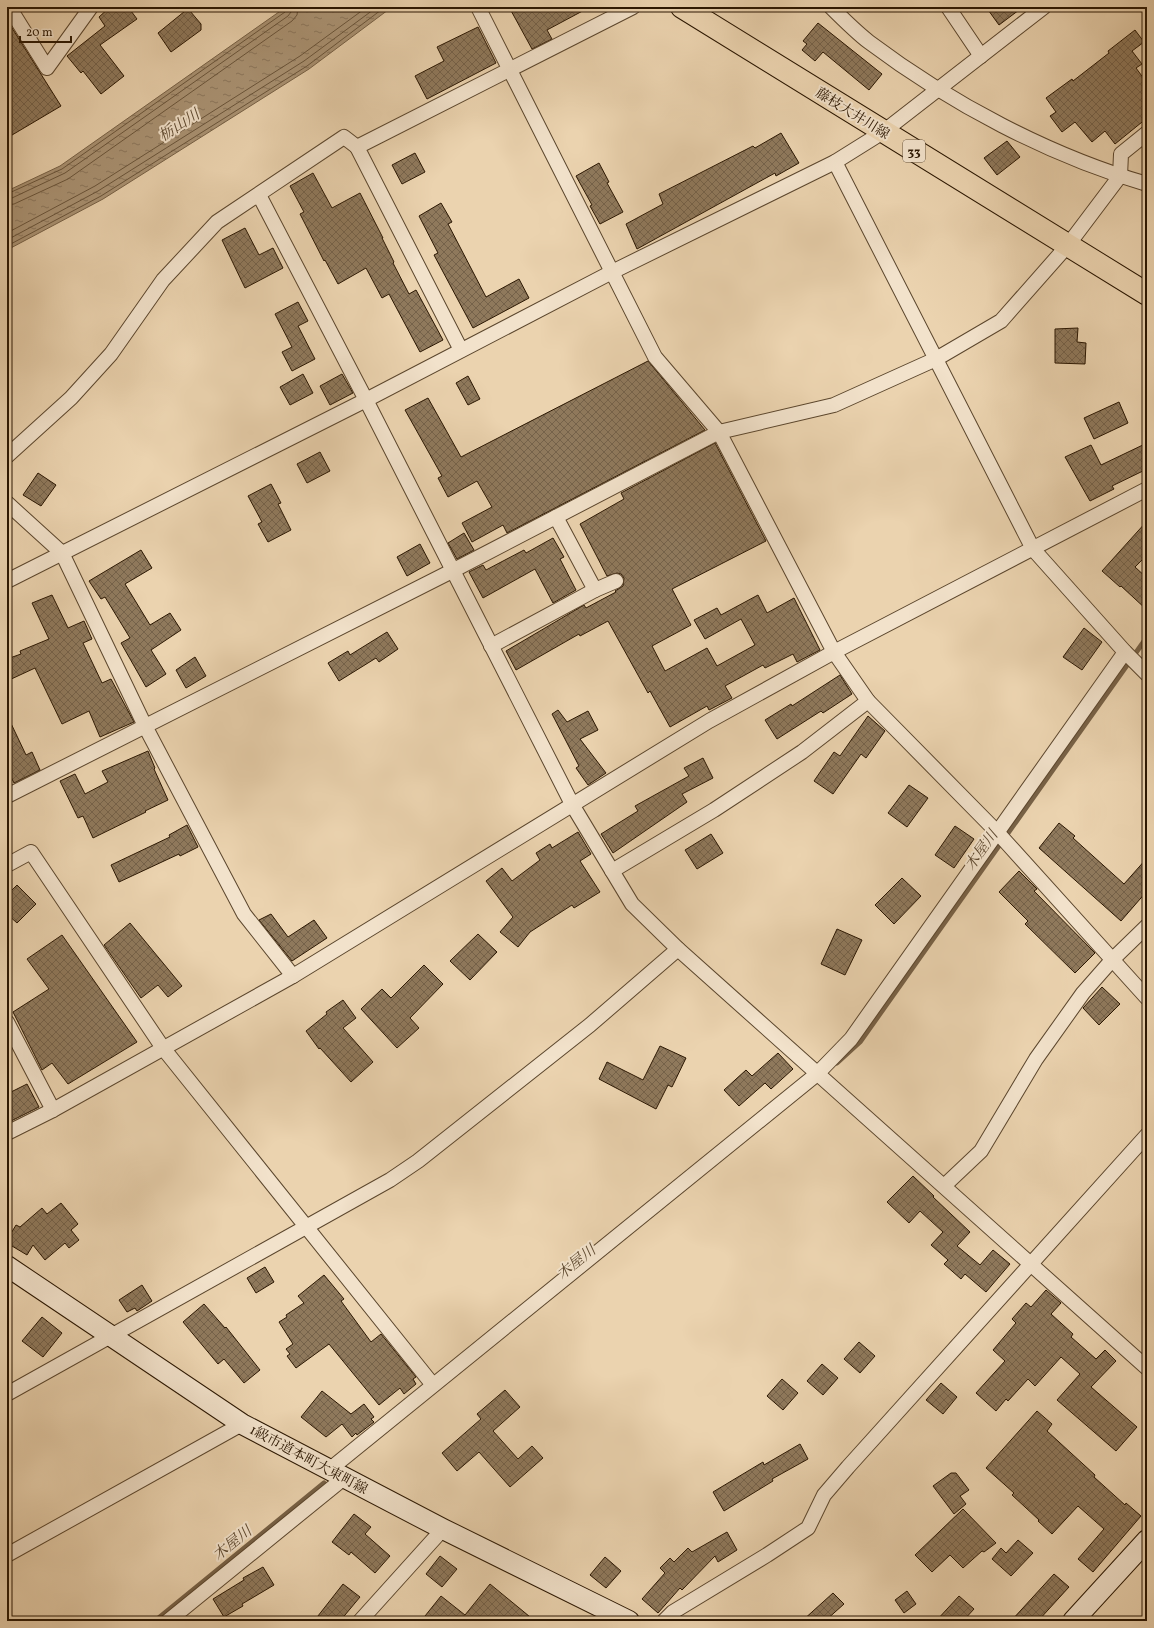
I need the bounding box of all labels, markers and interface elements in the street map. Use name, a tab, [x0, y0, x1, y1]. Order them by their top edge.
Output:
scale bar	[20, 18, 71, 44]
text: 20 m	[26, 25, 53, 41]
street label: 藤枝大井川線	[812, 84, 893, 145]
water label: 栃山川	[155, 104, 206, 147]
road number: 33	[903, 140, 925, 162]
water label: 木屋川	[961, 825, 1005, 875]
water label: 木屋川	[553, 1240, 603, 1285]
street label: 1級市道本町大東町線	[246, 1421, 371, 1500]
water label: 木屋川	[209, 1521, 259, 1566]

